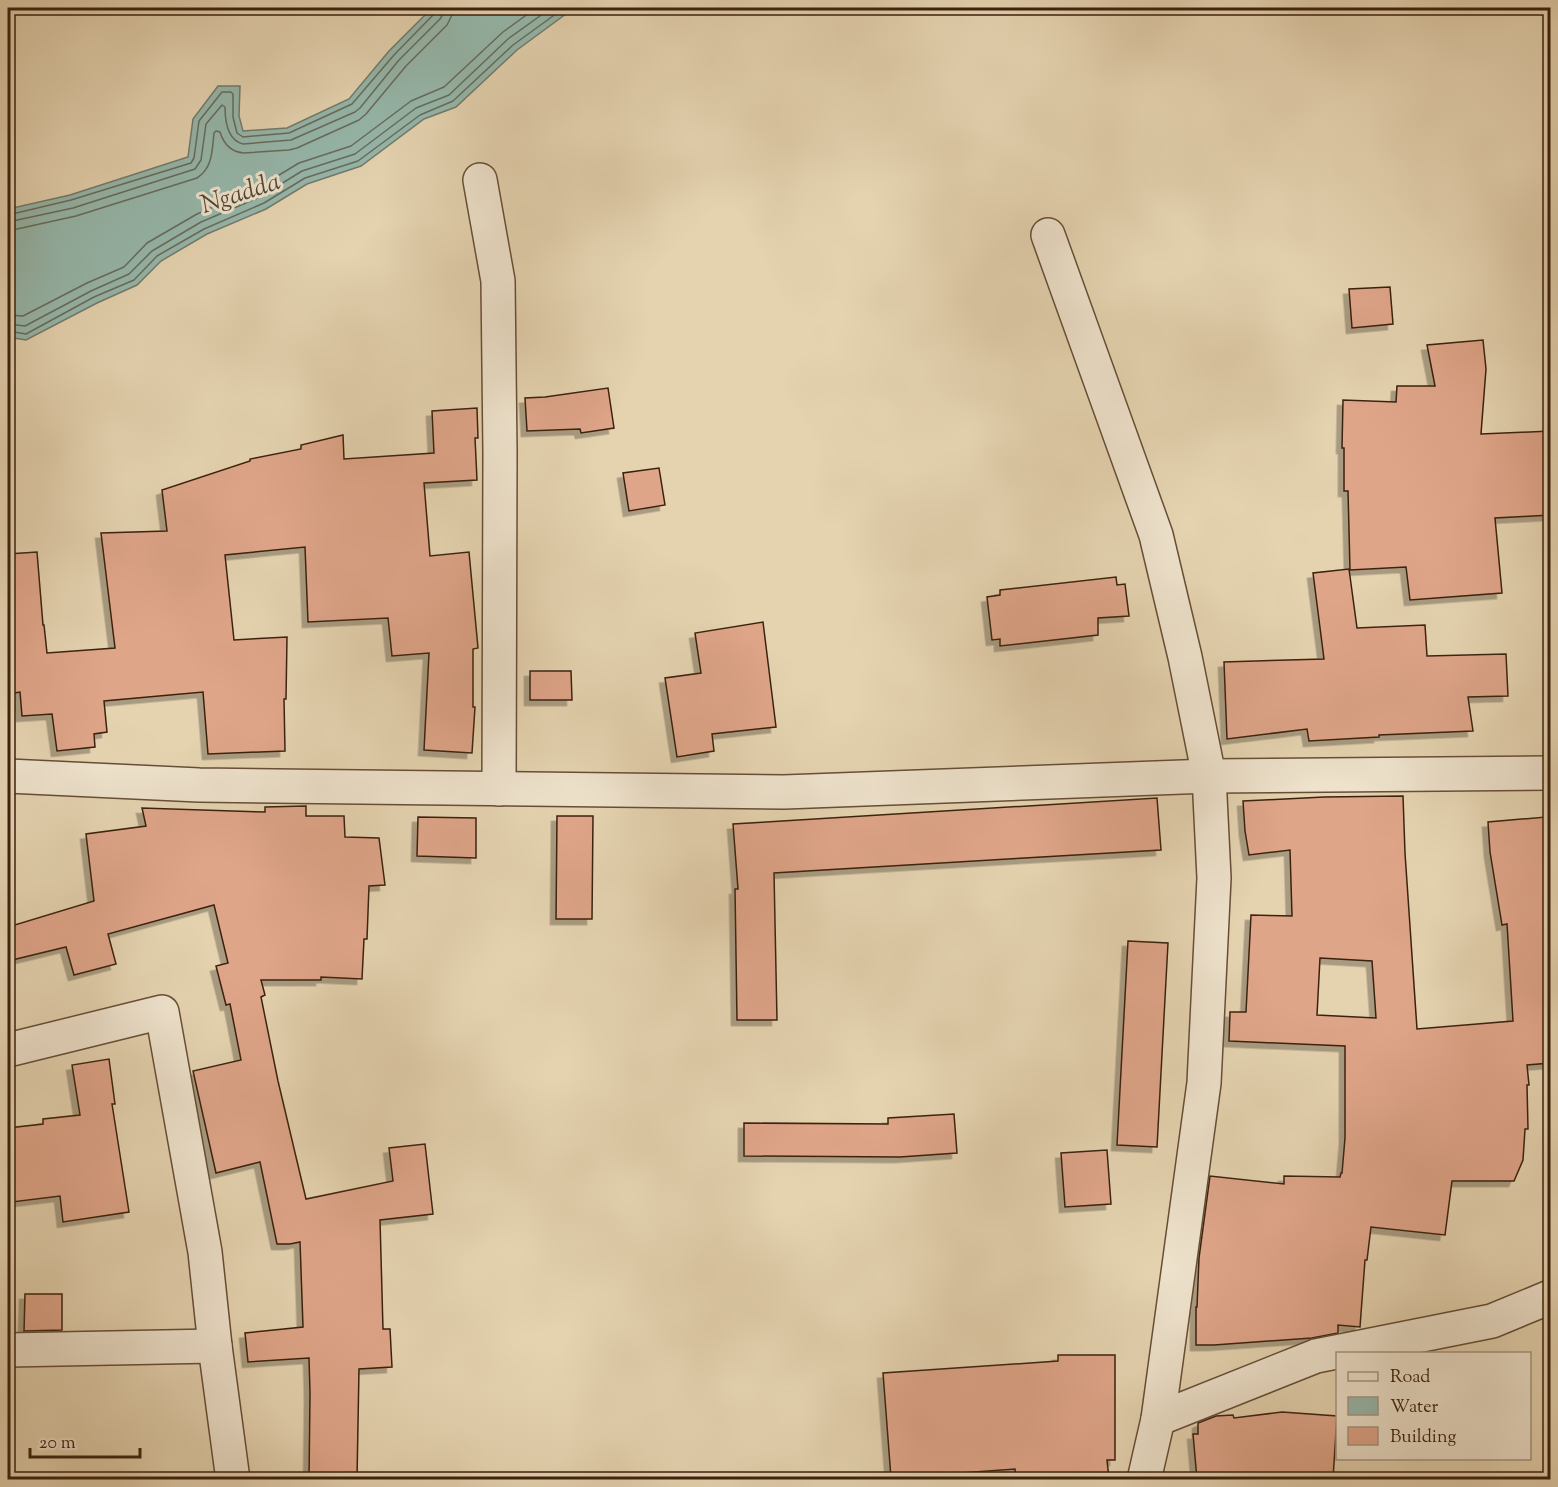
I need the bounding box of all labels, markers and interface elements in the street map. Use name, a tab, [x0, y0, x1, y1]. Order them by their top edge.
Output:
water label: Ngadda	[196, 164, 285, 225]
legend	[1336, 1352, 1531, 1460]
text: Road	[1390, 1365, 1430, 1391]
text: Water	[1390, 1395, 1439, 1421]
scale bar	[30, 1421, 140, 1459]
text: Building	[1390, 1425, 1456, 1451]
text: 20 m	[39, 1431, 76, 1457]

